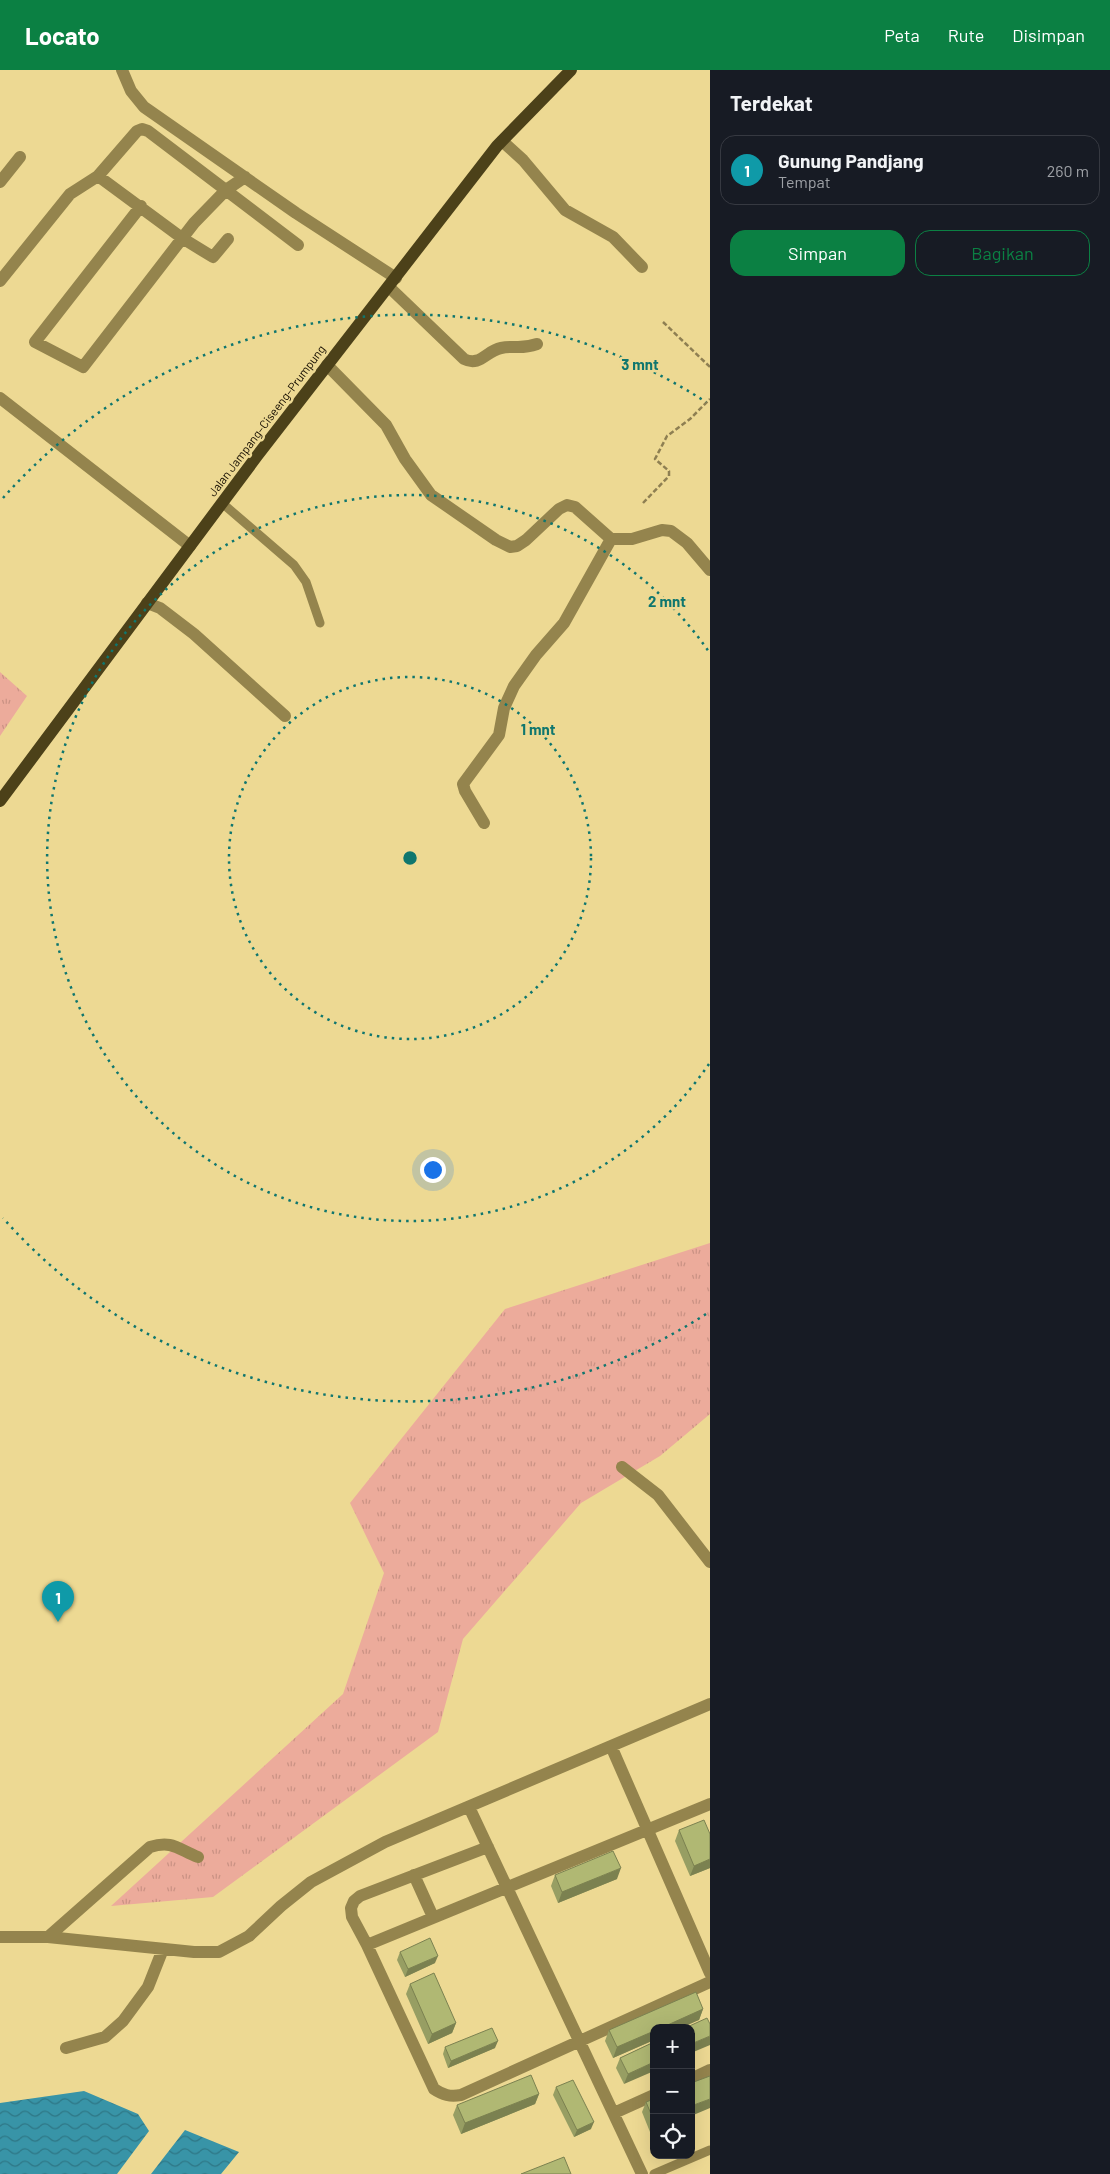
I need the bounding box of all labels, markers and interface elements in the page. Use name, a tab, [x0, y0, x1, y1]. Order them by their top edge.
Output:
text: Locato	[25, 21, 100, 50]
text: Peta	[884, 24, 920, 46]
text: Rute	[948, 24, 984, 46]
text: Disimpan	[1012, 24, 1085, 46]
text: Terdekat	[730, 90, 813, 115]
text: Gunung Pandjang	[778, 149, 924, 172]
text: 1	[744, 161, 750, 180]
text: 260 m	[1047, 161, 1089, 180]
text: Tempat	[778, 172, 831, 191]
button: Simpan	[730, 230, 905, 276]
button: Bagikan	[915, 230, 1090, 276]
street label: Jalan Jampang–Ciseeng–Prumpung	[205, 342, 328, 499]
text: 3 mnt	[621, 355, 659, 373]
text: 2 mnt	[648, 592, 686, 610]
text: 1 mnt	[521, 720, 556, 738]
centre of rings	[401, 849, 419, 867]
your location	[420, 1157, 446, 1183]
pin: 1	[42, 1581, 74, 1622]
map controls	[650, 2024, 695, 2159]
button: +	[650, 2024, 695, 2069]
button: −	[650, 2069, 695, 2114]
button: locate	[650, 2114, 695, 2159]

